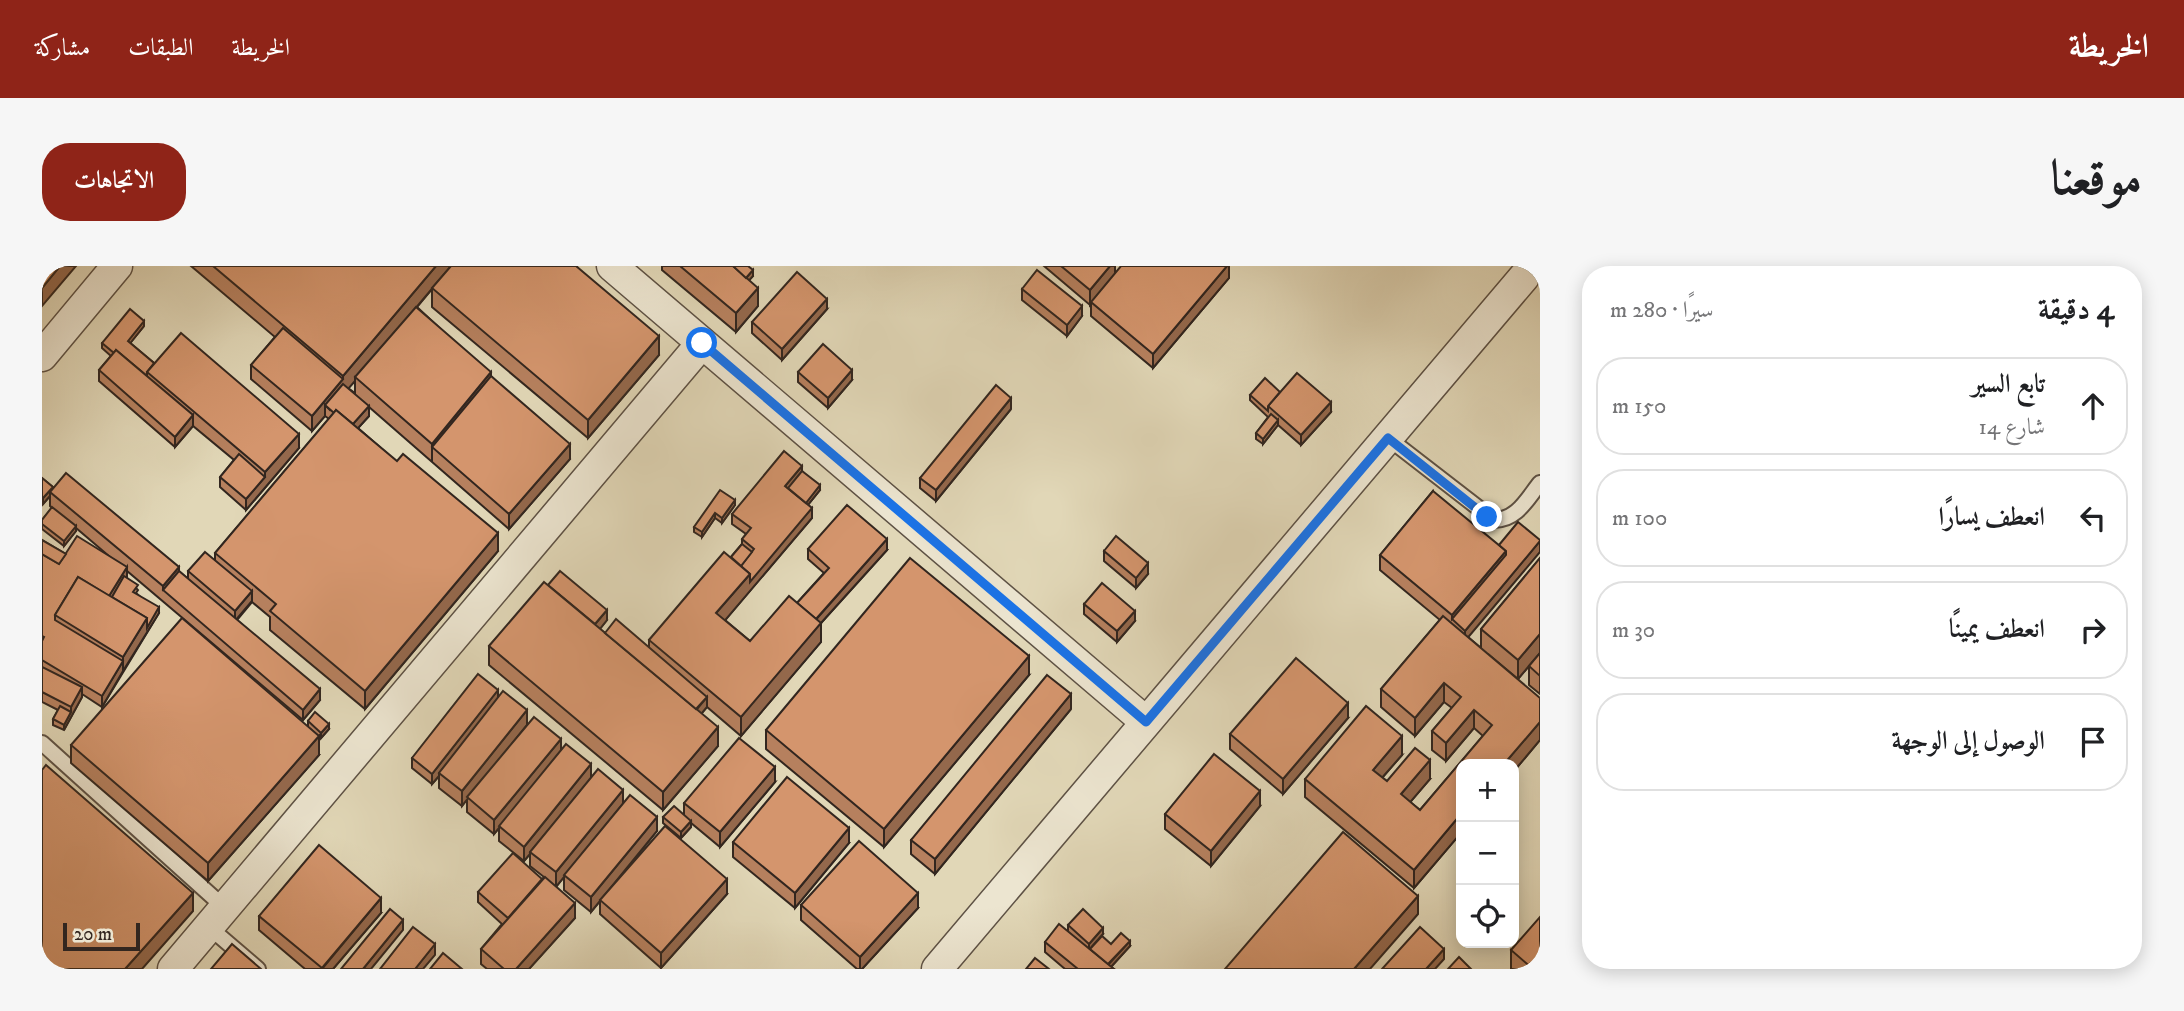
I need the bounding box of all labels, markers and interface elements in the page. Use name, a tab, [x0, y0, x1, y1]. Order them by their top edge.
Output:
text: الخريطة	[2069, 27, 2149, 68]
text: مشاركة	[35, 33, 90, 63]
text: الطبقات	[128, 33, 194, 63]
text: الخريطة	[232, 33, 290, 63]
button: الاتجاهات	[42, 143, 186, 221]
text: موقعنا	[2050, 149, 2142, 211]
text: 4 دقيقة	[2038, 292, 2114, 329]
text: سيرًا · 280 m	[1610, 296, 1714, 325]
route start	[686, 327, 717, 358]
text: تابع السير	[1972, 368, 2045, 401]
icon: ahead	[2074, 387, 2112, 425]
text: 150 m	[1612, 392, 1666, 421]
text: شارع 14	[1978, 413, 2045, 442]
icon: left	[2074, 499, 2112, 537]
route end	[1471, 501, 1502, 532]
text: انعطف يسارًا	[1938, 501, 2045, 534]
text: 100 m	[1612, 504, 1667, 533]
icon: right	[2074, 611, 2112, 649]
text: انعطف يمينًا	[1949, 613, 2045, 646]
text: 30 m	[1612, 616, 1655, 645]
icon: arrive	[2074, 723, 2112, 761]
text: الوصول إلى الوجهة	[1891, 725, 2045, 758]
map controls	[1456, 759, 1519, 948]
button: +	[1456, 759, 1519, 822]
button: −	[1456, 822, 1519, 885]
button: locate	[1456, 885, 1519, 948]
scale bar	[63, 920, 140, 952]
text: 20 m	[74, 923, 112, 946]

